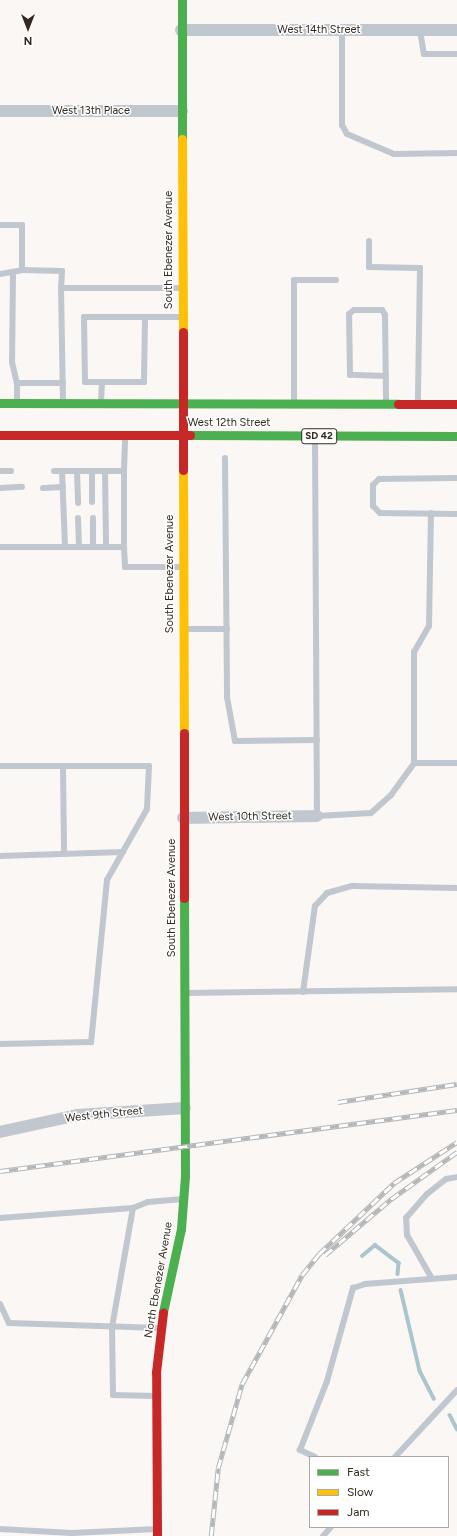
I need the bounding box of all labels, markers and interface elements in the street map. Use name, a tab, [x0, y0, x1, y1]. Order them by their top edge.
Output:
north arrow	[8, 8, 48, 48]
street label: West 14th Street	[277, 23, 361, 37]
text: N	[24, 34, 32, 47]
street label: West 13th Place	[52, 104, 130, 118]
street label: South Ebenezer Avenue	[162, 191, 176, 309]
street label: West 12th Street	[188, 416, 270, 430]
road number: SD 42	[301, 428, 337, 444]
street label: South Ebenezer Avenue	[163, 515, 177, 633]
street label: West 10th Street	[208, 810, 292, 824]
street label: South Ebenezer Avenue	[165, 839, 179, 957]
street label: West 9th Street	[64, 1104, 144, 1126]
street label: North Ebenezer Avenue	[142, 1221, 176, 1339]
legend	[309, 1456, 449, 1528]
text: Fast	[347, 1465, 370, 1479]
text: Slow	[347, 1485, 373, 1499]
text: Jam	[347, 1505, 370, 1519]

